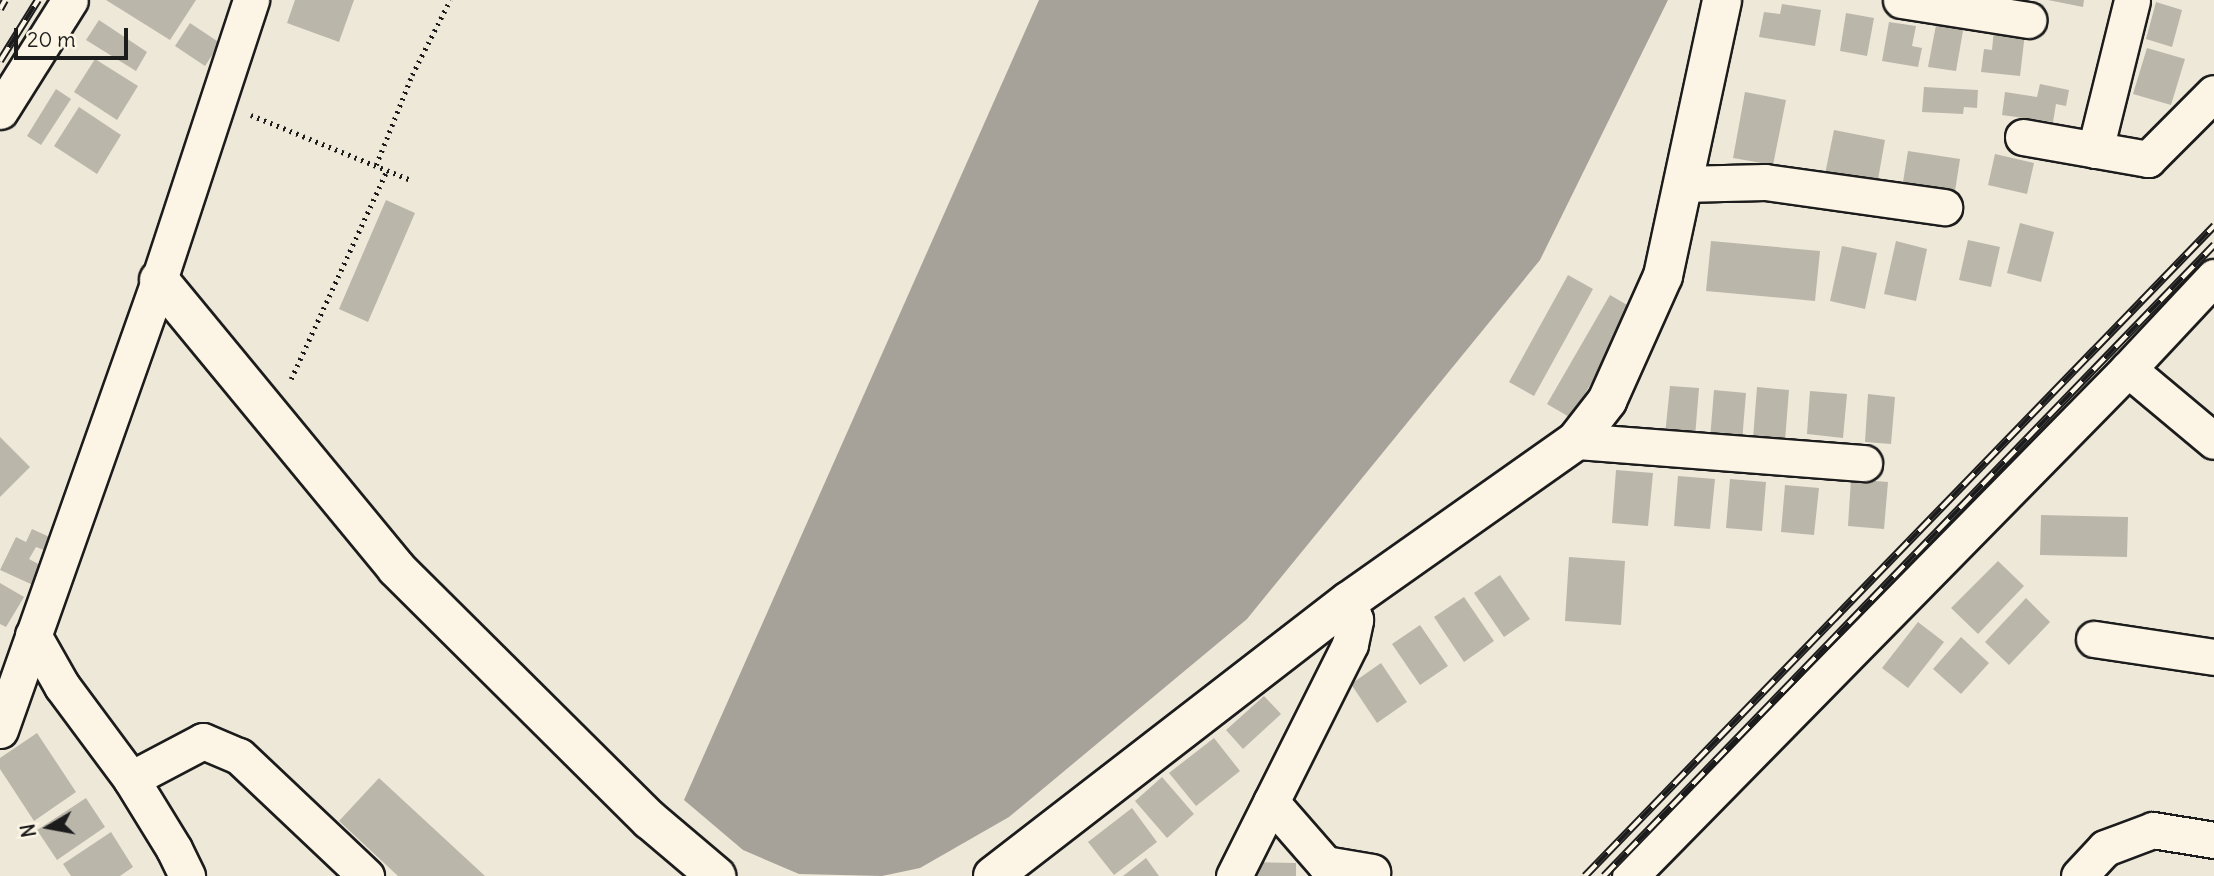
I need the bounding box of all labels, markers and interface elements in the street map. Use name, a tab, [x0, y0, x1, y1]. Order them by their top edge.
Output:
scale bar	[18, 14, 131, 58]
text: 20 m	[27, 26, 76, 53]
north arrow	[14, 792, 84, 862]
text: N	[15, 822, 41, 839]

